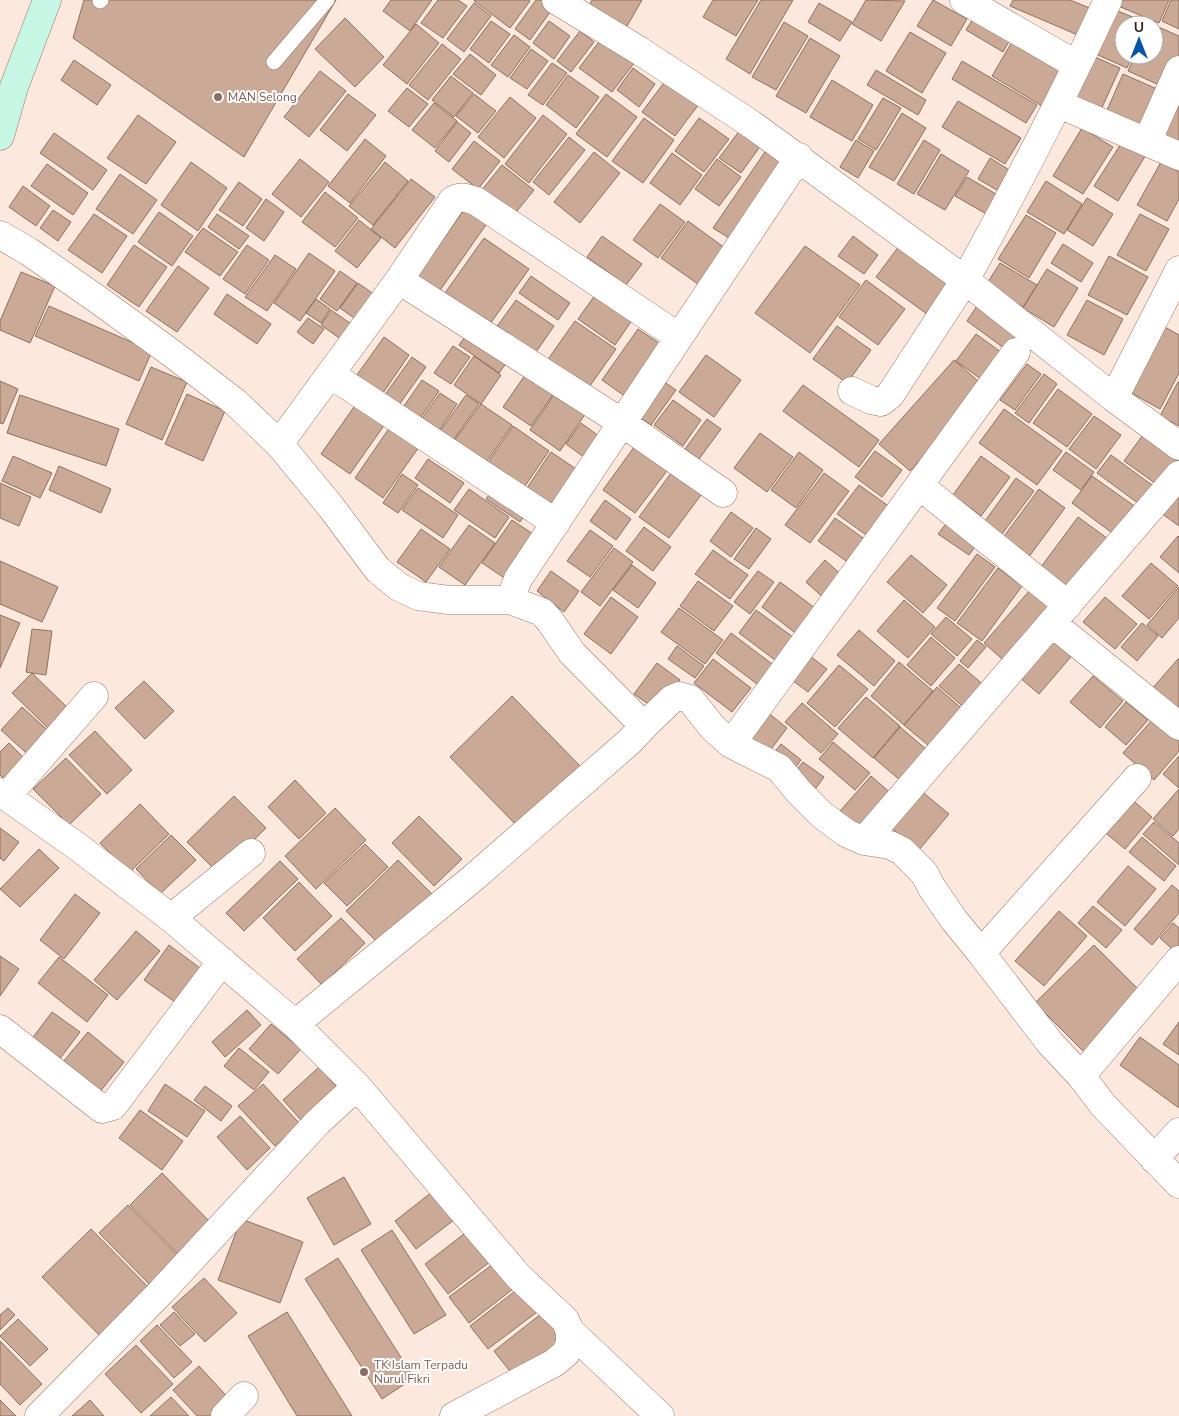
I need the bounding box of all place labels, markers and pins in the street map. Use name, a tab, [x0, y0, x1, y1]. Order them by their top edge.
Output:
place label: MAN Selong	[228, 89, 297, 105]
marker: MAN Selong	[212, 91, 224, 103]
place label: TK Islam Terpadu Nurul Fikri	[374, 1357, 468, 1387]
marker: TK Islam Terpadu Nurul Fikri	[358, 1366, 370, 1378]

